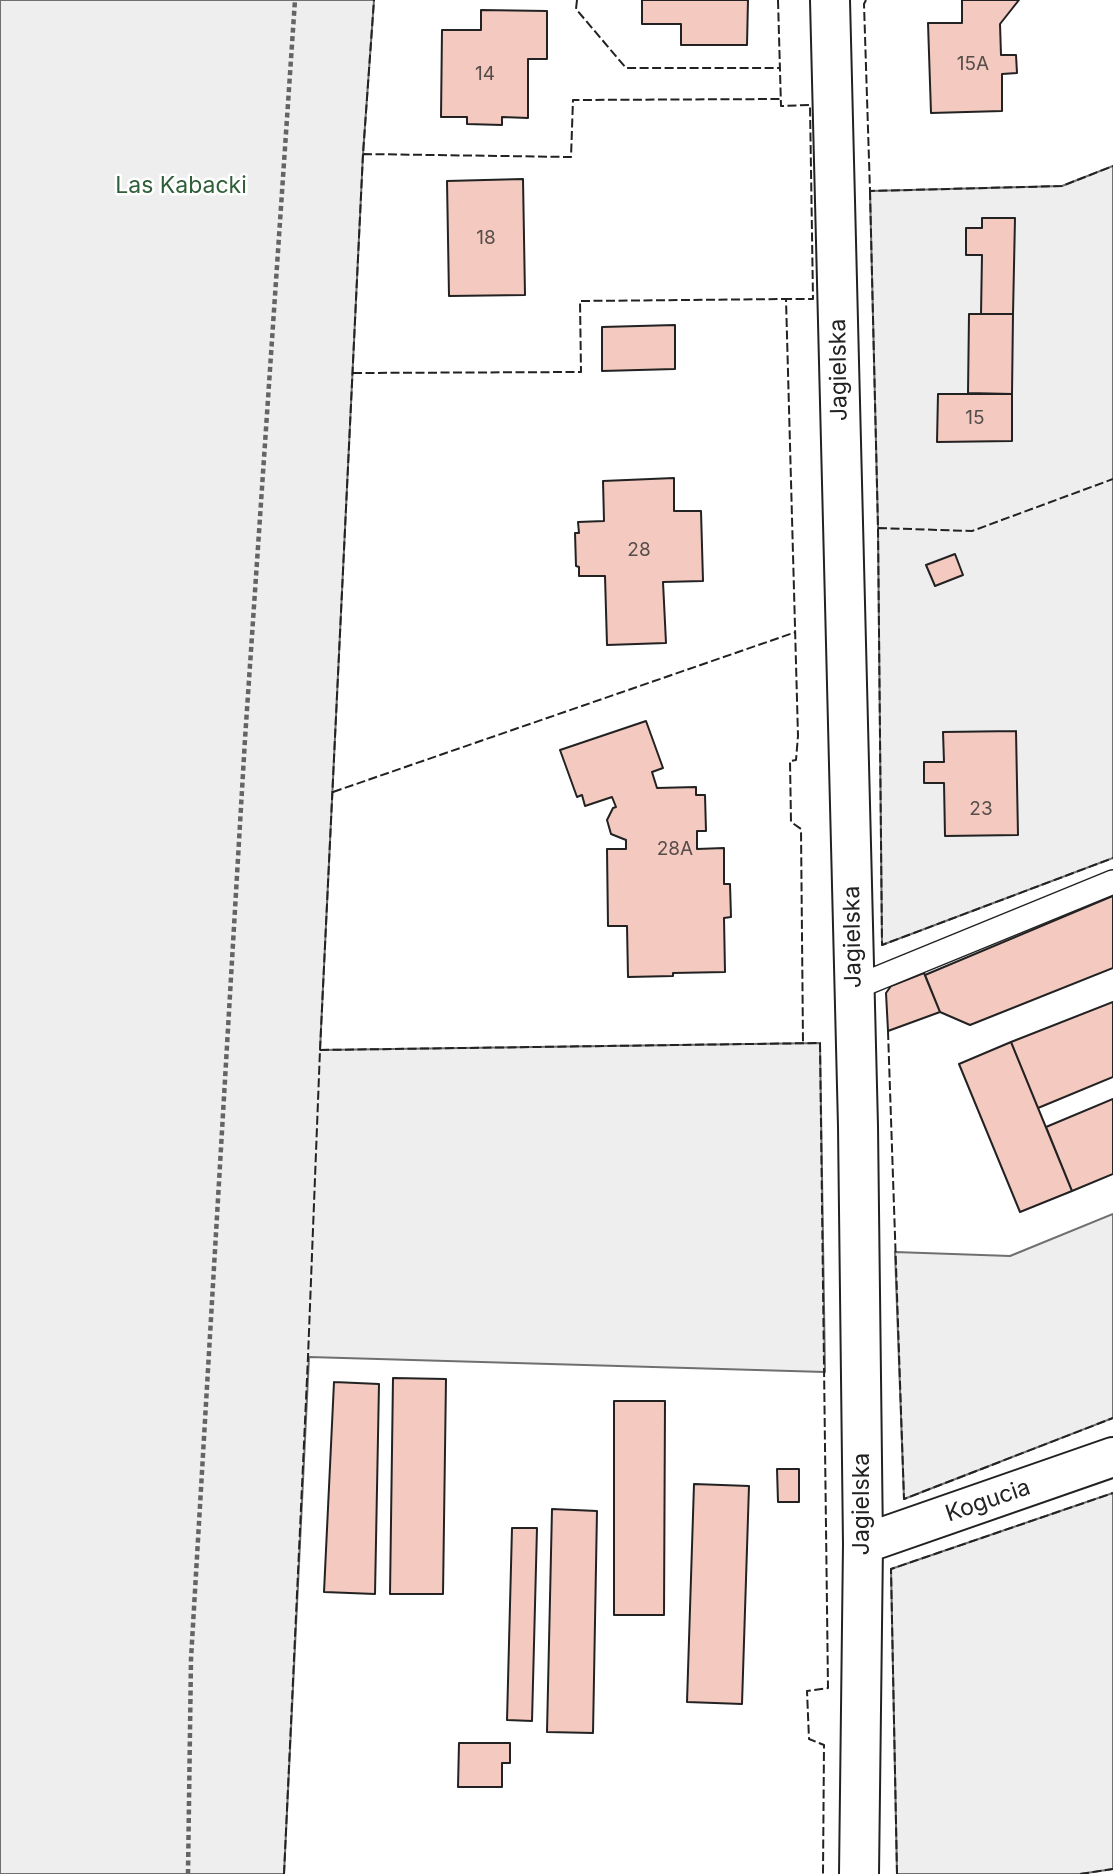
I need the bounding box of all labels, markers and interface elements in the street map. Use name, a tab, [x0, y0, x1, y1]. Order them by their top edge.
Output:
house number: 15A	[957, 53, 989, 75]
house number: 14	[475, 63, 495, 85]
park label: Las Kabacki	[115, 172, 247, 200]
house number: 18	[476, 227, 496, 249]
street label: Jagielska	[824, 319, 854, 421]
house number: 15	[965, 407, 985, 429]
house number: 28	[627, 539, 651, 561]
house number: 23	[969, 798, 993, 820]
house number: 28A	[657, 838, 693, 860]
street label: Jagielska	[838, 886, 868, 988]
street label: Jagielska	[848, 1453, 876, 1555]
street label: Kogucia	[942, 1474, 1034, 1528]

